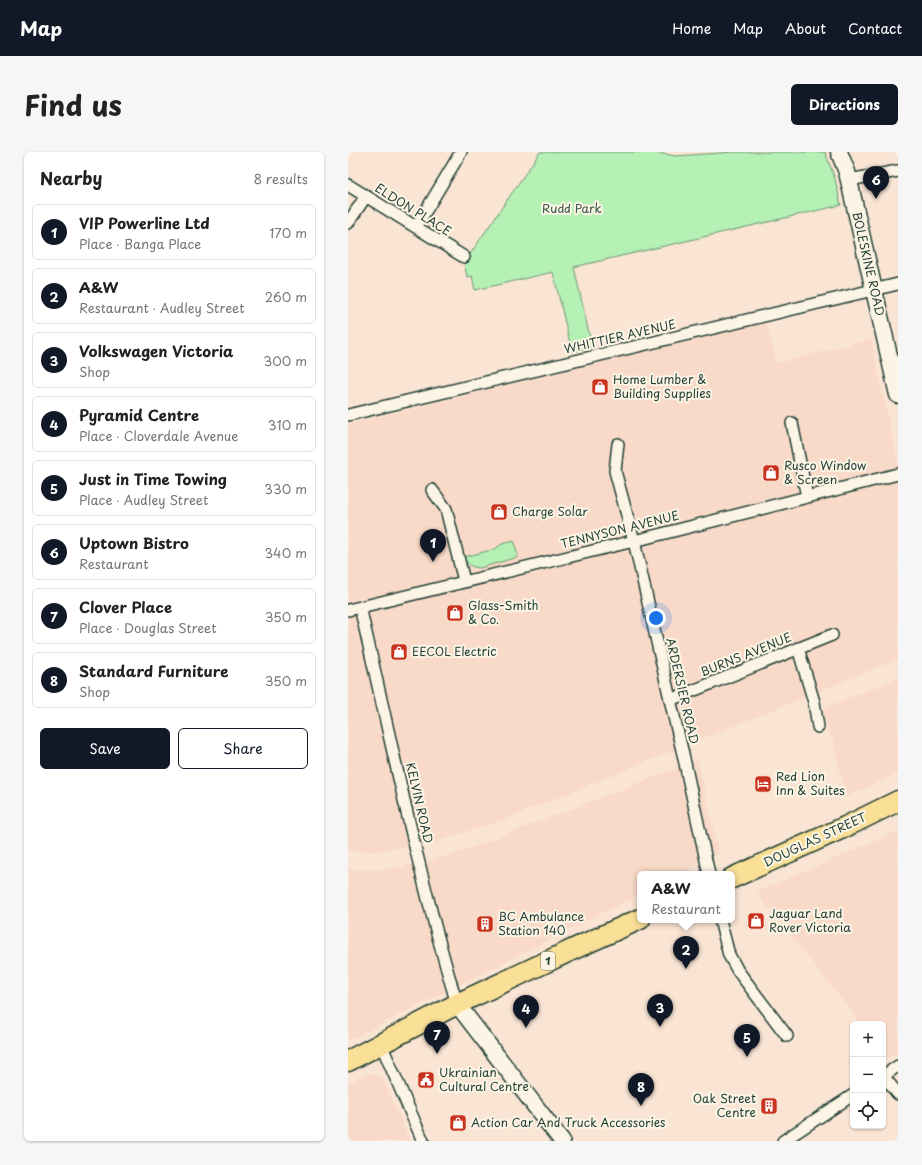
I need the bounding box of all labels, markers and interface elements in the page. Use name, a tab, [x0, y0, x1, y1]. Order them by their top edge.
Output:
text: Map	[20, 14, 62, 42]
text: Home	[672, 18, 711, 39]
text: Map	[733, 18, 763, 39]
text: About	[785, 18, 826, 39]
text: Contact	[848, 18, 902, 39]
text: Find us	[24, 83, 122, 126]
button: Directions	[791, 84, 898, 125]
text: Nearby	[40, 165, 102, 191]
pin: 6	[863, 166, 889, 199]
text: 8 results	[254, 169, 308, 188]
street label: ELDON PLACE	[372, 178, 455, 240]
park label: Rudd Park	[542, 199, 602, 217]
street label: BOLESKINE ROAD	[848, 210, 890, 318]
text: VIP Powerline Ltd	[79, 211, 209, 234]
text: 1	[51, 223, 57, 242]
text: 170 m	[269, 223, 307, 242]
text: Place · Banga Place	[79, 234, 201, 253]
text: A&W	[79, 275, 118, 298]
text: 2	[49, 287, 59, 306]
text: 260 m	[265, 287, 307, 306]
text: Restaurant · Audley Street	[79, 298, 245, 317]
street label: WHITTIER AVENUE	[562, 314, 678, 358]
text: Volkswagen Victoria	[79, 339, 234, 362]
text: 3	[50, 351, 58, 370]
text: 300 m	[263, 351, 307, 370]
text: Shop	[79, 362, 110, 381]
place label: Home Lumber & Building Supplies	[613, 370, 711, 402]
shop icon: Home Lumber & Building Supplies	[590, 377, 610, 397]
text: Pyramid Centre	[79, 403, 199, 426]
text: 4	[50, 415, 58, 434]
text: 310 m	[268, 415, 307, 434]
text: Place · Cloverdale Avenue	[79, 426, 238, 445]
place label: Rusco Window & Screen	[784, 456, 867, 488]
shop icon: Rusco Window & Screen	[761, 463, 781, 483]
text: Just in Time Towing	[79, 467, 227, 490]
text: 5	[50, 479, 58, 498]
text: 330 m	[264, 479, 307, 498]
text: Place · Audley Street	[79, 490, 208, 509]
shop icon: Charge Solar	[489, 502, 509, 522]
place label: Charge Solar	[512, 502, 588, 520]
street label: TENNYSON AVENUE	[559, 506, 681, 552]
pin: 1	[420, 529, 446, 562]
text: Uptown Bistro	[79, 531, 189, 554]
text: 6	[49, 543, 59, 562]
text: 340 m	[264, 543, 307, 562]
text: Restaurant	[79, 554, 149, 573]
text: Clover Place	[79, 595, 172, 618]
place label: Glass-Smith & Co.	[468, 596, 539, 628]
shop icon: Glass-Smith & Co.	[445, 603, 465, 623]
text: 7	[50, 607, 58, 626]
text: 350 m	[265, 607, 307, 626]
your location	[646, 608, 666, 628]
text: Place · Douglas Street	[79, 618, 217, 637]
street label: BURNS AVENUE	[697, 628, 794, 681]
street label: ARDERSIER ROAD	[662, 636, 704, 746]
shop icon: EECOL Electric	[389, 642, 409, 662]
place label: EECOL Electric	[412, 642, 497, 660]
text: Standard Furniture	[79, 659, 228, 682]
text: 8	[50, 671, 58, 690]
text: 350 m	[265, 671, 307, 690]
text: Shop	[79, 682, 110, 701]
button: Save	[40, 728, 170, 769]
button: Share	[178, 728, 308, 769]
street label: KELVIN ROAD	[402, 761, 438, 845]
place label: Red Lion Inn & Suites	[776, 767, 845, 799]
hotel icon: Red Lion Inn & Suites	[753, 774, 773, 794]
street label: DOUGLAS STREET	[760, 807, 870, 871]
popup	[637, 871, 735, 923]
text: A&W	[651, 876, 691, 899]
text: Restaurant	[651, 899, 721, 918]
place label: Jaguar Land Rover Victoria	[769, 904, 851, 936]
place label: BC Ambulance Station 140	[498, 907, 585, 939]
shop icon: Jaguar Land Rover Victoria	[746, 911, 766, 931]
building icon: BC Ambulance Station 140	[475, 914, 495, 934]
pin: 2	[673, 936, 699, 969]
road number: 1	[541, 952, 555, 970]
pin: 3	[647, 994, 673, 1027]
pin: 4	[513, 995, 539, 1028]
pin: 7	[424, 1021, 450, 1054]
map controls	[850, 1021, 886, 1129]
button: +	[850, 1021, 886, 1057]
pin: 5	[734, 1024, 760, 1057]
button: −	[850, 1057, 886, 1093]
place label: Ukrainian Cultural Centre	[439, 1063, 529, 1095]
public building icon: Ukrainian Cultural Centre	[416, 1070, 436, 1090]
pin: 8	[628, 1073, 654, 1106]
place label: Oak Street Centre	[693, 1089, 756, 1121]
button: locate	[850, 1093, 886, 1129]
building icon: Oak Street Centre	[759, 1096, 779, 1116]
shop icon: Action Car And Truck Accessories	[448, 1113, 468, 1133]
place label: Action Car And Truck Accessories	[471, 1113, 666, 1131]

